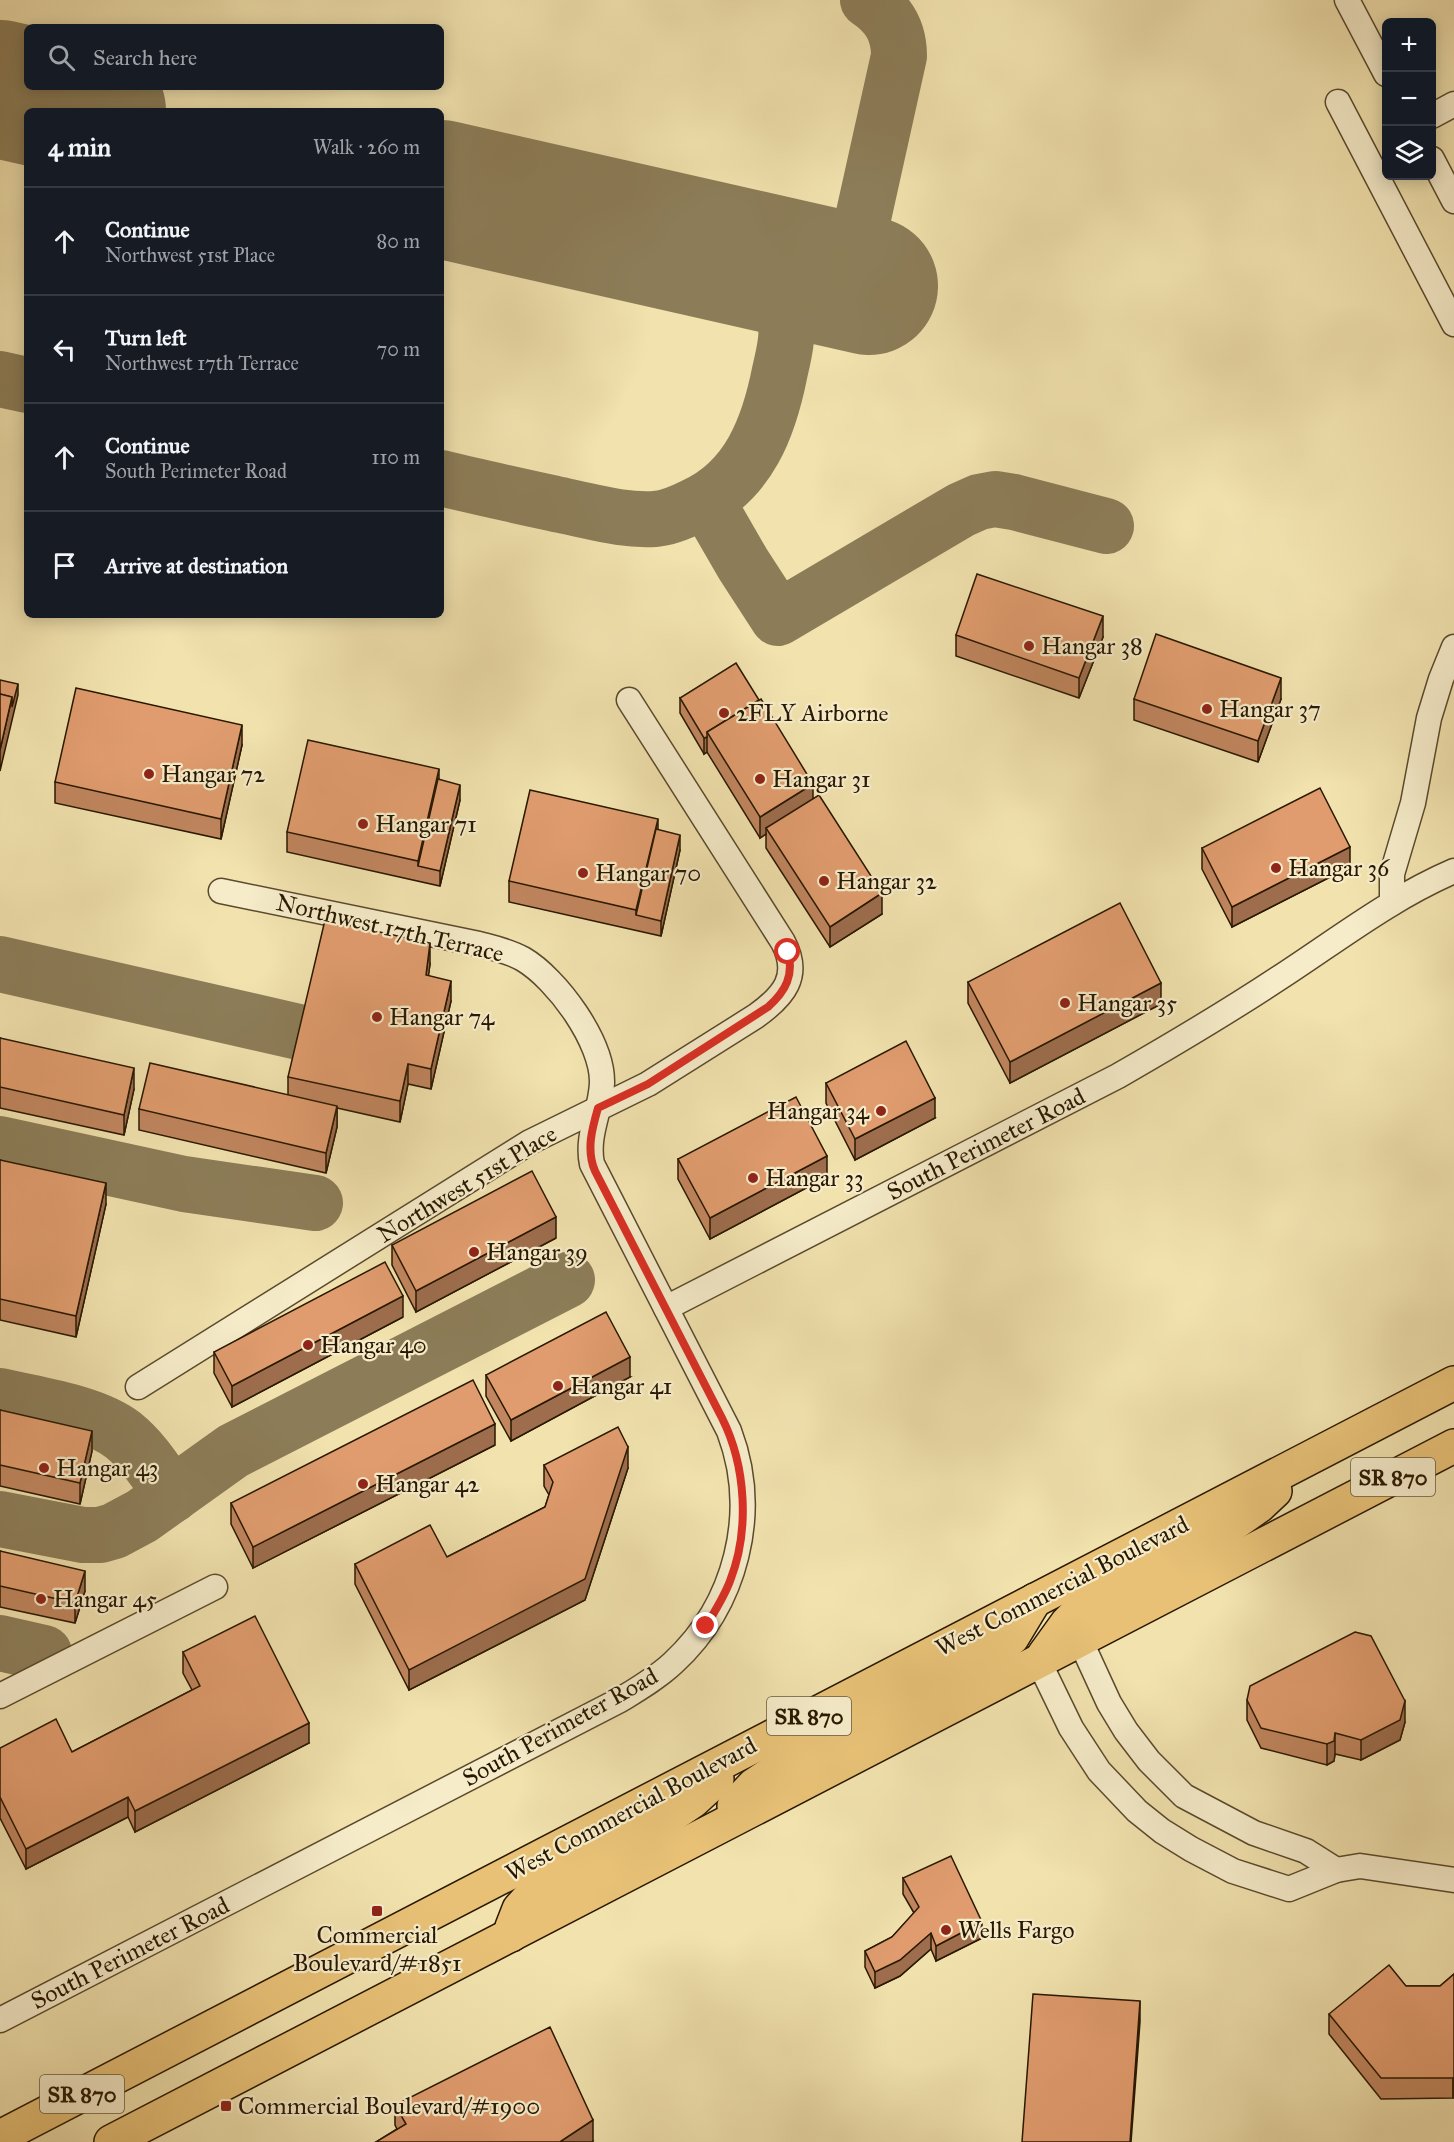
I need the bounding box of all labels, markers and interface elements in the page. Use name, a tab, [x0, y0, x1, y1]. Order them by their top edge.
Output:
map controls	[1382, 18, 1436, 180]
button: +	[1382, 18, 1436, 72]
search box	[24, 24, 444, 90]
icon: search	[45, 41, 78, 74]
text: Search here	[93, 44, 197, 71]
button: −	[1382, 72, 1436, 126]
button: layers	[1382, 126, 1436, 180]
text: 4 min	[48, 131, 111, 163]
text: Walk · 260 m	[313, 135, 420, 159]
text: Continue	[105, 216, 190, 243]
icon: ahead	[48, 225, 81, 258]
text: 80 m	[377, 229, 420, 253]
text: Northwest 51st Place	[105, 243, 275, 267]
text: Turn left	[105, 324, 187, 351]
icon: left	[48, 333, 81, 366]
text: 70 m	[377, 337, 420, 361]
text: Northwest 17th Terrace	[105, 351, 299, 375]
text: Continue	[105, 432, 190, 459]
icon: ahead	[48, 441, 81, 474]
text: 110 m	[372, 445, 420, 469]
text: South Perimeter Road	[105, 459, 287, 483]
icon: arrive	[48, 549, 81, 582]
text: Arrive at destination	[105, 552, 288, 579]
place label: Hangar 38	[1041, 631, 1143, 661]
marker: Hangar 38	[1022, 639, 1036, 653]
place label: Hangar 37	[1219, 694, 1321, 724]
place label: 2FLY Airborne	[736, 698, 889, 728]
marker: Hangar 37	[1200, 702, 1214, 716]
marker: 2FLY Airborne	[717, 706, 731, 720]
place label: Hangar 72	[161, 759, 265, 789]
place label: Hangar 31	[772, 764, 870, 794]
marker: Hangar 72	[142, 767, 156, 781]
marker: Hangar 31	[753, 772, 767, 786]
place label: Hangar 71	[375, 809, 477, 839]
marker: Hangar 71	[356, 817, 370, 831]
place label: Hangar 36	[1288, 853, 1390, 883]
place label: Hangar 70	[595, 858, 701, 888]
marker: Hangar 36	[1269, 861, 1283, 875]
marker: Hangar 70	[576, 866, 590, 880]
place label: Hangar 32	[836, 866, 937, 896]
marker: Hangar 32	[817, 874, 831, 888]
street label: Northwest 17th Terrace	[273, 887, 507, 969]
route start	[774, 938, 800, 964]
place label: Hangar 35	[1077, 988, 1177, 1018]
marker: Hangar 35	[1058, 996, 1072, 1010]
place label: Hangar 74	[389, 1002, 495, 1032]
marker: Hangar 74	[370, 1010, 384, 1024]
street label: South Perimeter Road	[882, 1081, 1090, 1207]
place label: Hangar 34	[767, 1096, 870, 1126]
marker: Hangar 34	[874, 1104, 888, 1118]
street label: Northwest 51st Place	[372, 1119, 562, 1249]
place label: Hangar 33	[765, 1163, 864, 1193]
marker: Hangar 33	[746, 1171, 760, 1185]
place label: Hangar 39	[486, 1237, 588, 1267]
marker: Hangar 39	[467, 1245, 481, 1259]
place label: Hangar 40	[320, 1330, 427, 1360]
marker: Hangar 40	[301, 1338, 315, 1352]
place label: Hangar 41	[570, 1371, 672, 1401]
marker: Hangar 41	[551, 1379, 565, 1393]
place label: Hangar 43	[56, 1453, 158, 1483]
road number: SR 870	[1351, 1458, 1435, 1496]
marker: Hangar 43	[37, 1461, 51, 1475]
place label: Hangar 42	[375, 1469, 480, 1499]
marker: Hangar 42	[356, 1477, 370, 1491]
street label: West Commercial Boulevard	[930, 1509, 1194, 1663]
place label: Hangar 45	[53, 1584, 157, 1614]
marker: Hangar 45	[34, 1592, 48, 1606]
route end	[692, 1612, 718, 1638]
street label: South Perimeter Road	[457, 1661, 663, 1793]
road number: SR 870	[767, 1697, 851, 1735]
street label: West Commercial Boulevard	[500, 1730, 762, 1888]
street label: South Perimeter Road	[26, 1890, 234, 2016]
marker: Commercial Boulevard/#1851	[370, 1904, 384, 1918]
place label: Wells Fargo	[958, 1915, 1074, 1945]
place label: Commercial Boulevard/#1851	[293, 1920, 461, 1978]
marker: Wells Fargo	[939, 1923, 953, 1937]
road number: SR 870	[40, 2075, 124, 2113]
place label: Commercial Boulevard/#1900	[238, 2091, 540, 2121]
marker: Commercial Boulevard/#1900	[219, 2099, 233, 2113]

